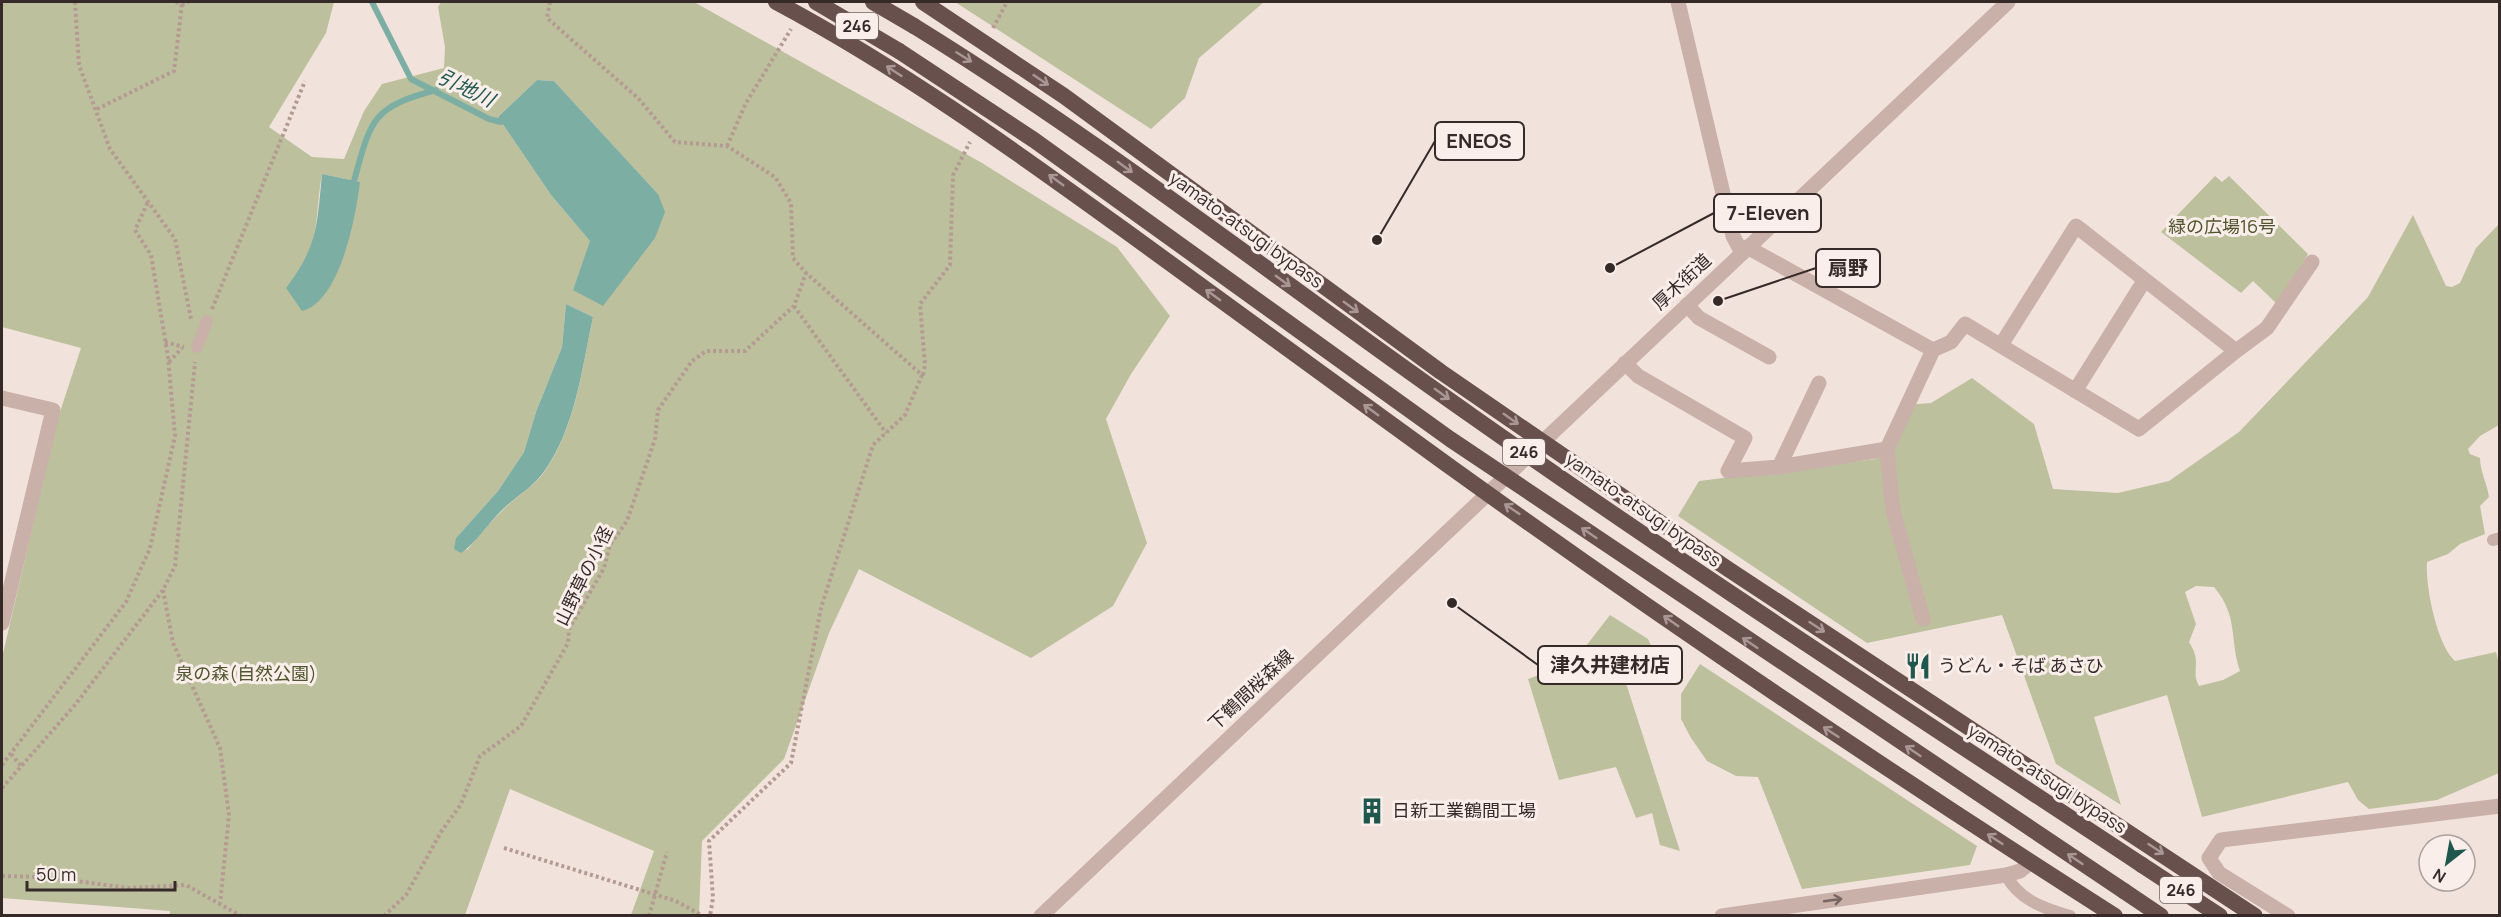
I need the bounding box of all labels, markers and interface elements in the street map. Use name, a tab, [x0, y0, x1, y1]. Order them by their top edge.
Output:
road number: 246	[836, 13, 878, 39]
one-way arrow	[955, 51, 972, 63]
water label: 引地川	[433, 62, 501, 114]
one-way arrow	[886, 65, 903, 77]
one-way arrow	[1033, 74, 1049, 86]
callout: ENEOS	[1435, 122, 1524, 160]
text: ENEOS	[1446, 127, 1512, 154]
one-way arrow	[1116, 161, 1132, 174]
street label: yamato-atsugi bypass	[1165, 165, 1328, 293]
one-way arrow	[1048, 174, 1064, 187]
callout: 7-Eleven	[1714, 194, 1821, 232]
text: 7-Eleven	[1727, 199, 1809, 226]
park label: 緑の広場16号	[2168, 214, 2276, 238]
street label: 厚木街道	[1647, 248, 1716, 315]
callout: 扇野	[1816, 249, 1880, 287]
text: 扇野	[1828, 254, 1868, 281]
one-way arrow	[1275, 275, 1291, 287]
one-way arrow	[1206, 289, 1222, 301]
one-way arrow	[1343, 300, 1359, 313]
one-way arrow	[1433, 388, 1449, 401]
one-way arrow	[1364, 403, 1380, 416]
one-way arrow	[1502, 413, 1519, 425]
road number: 246	[1503, 439, 1545, 465]
street label: yamato-atsugi bypass	[1561, 446, 1726, 572]
one-way arrow	[1504, 503, 1520, 515]
street label: 山野草の小径	[549, 522, 618, 629]
one-way arrow	[1581, 527, 1598, 539]
one-way arrow	[1663, 615, 1680, 627]
one-way arrow	[1808, 621, 1825, 633]
one-way arrow	[1742, 636, 1759, 649]
street label: 下鶴間桜森線	[1203, 644, 1298, 735]
callout: 津久井建材店	[1538, 646, 1682, 684]
text: 津久井建材店	[1550, 651, 1670, 678]
restaurant icon: うどん・そば あさひ	[1903, 651, 1933, 681]
place label: うどん・そば あさひ	[1938, 653, 2104, 677]
park label: 泉の森(自然公園)	[175, 661, 317, 685]
street label: yamato-atsugi bypass	[1964, 718, 2131, 838]
one-way arrow	[1824, 726, 1840, 738]
one-way arrow	[1905, 745, 1921, 757]
building icon: 日新工業鶴間工場	[1357, 796, 1387, 826]
place label: 日新工業鶴間工場	[1392, 798, 1536, 822]
one-way arrow	[1987, 833, 2003, 845]
north arrow	[2417, 833, 2477, 893]
one-way arrow	[2147, 844, 2164, 856]
one-way arrow	[2067, 853, 2084, 865]
scale bar	[27, 854, 176, 892]
text: 50 m	[36, 862, 76, 886]
text: N	[2429, 863, 2450, 888]
road number: 246	[2160, 877, 2202, 903]
one-way arrow	[1823, 895, 1843, 906]

